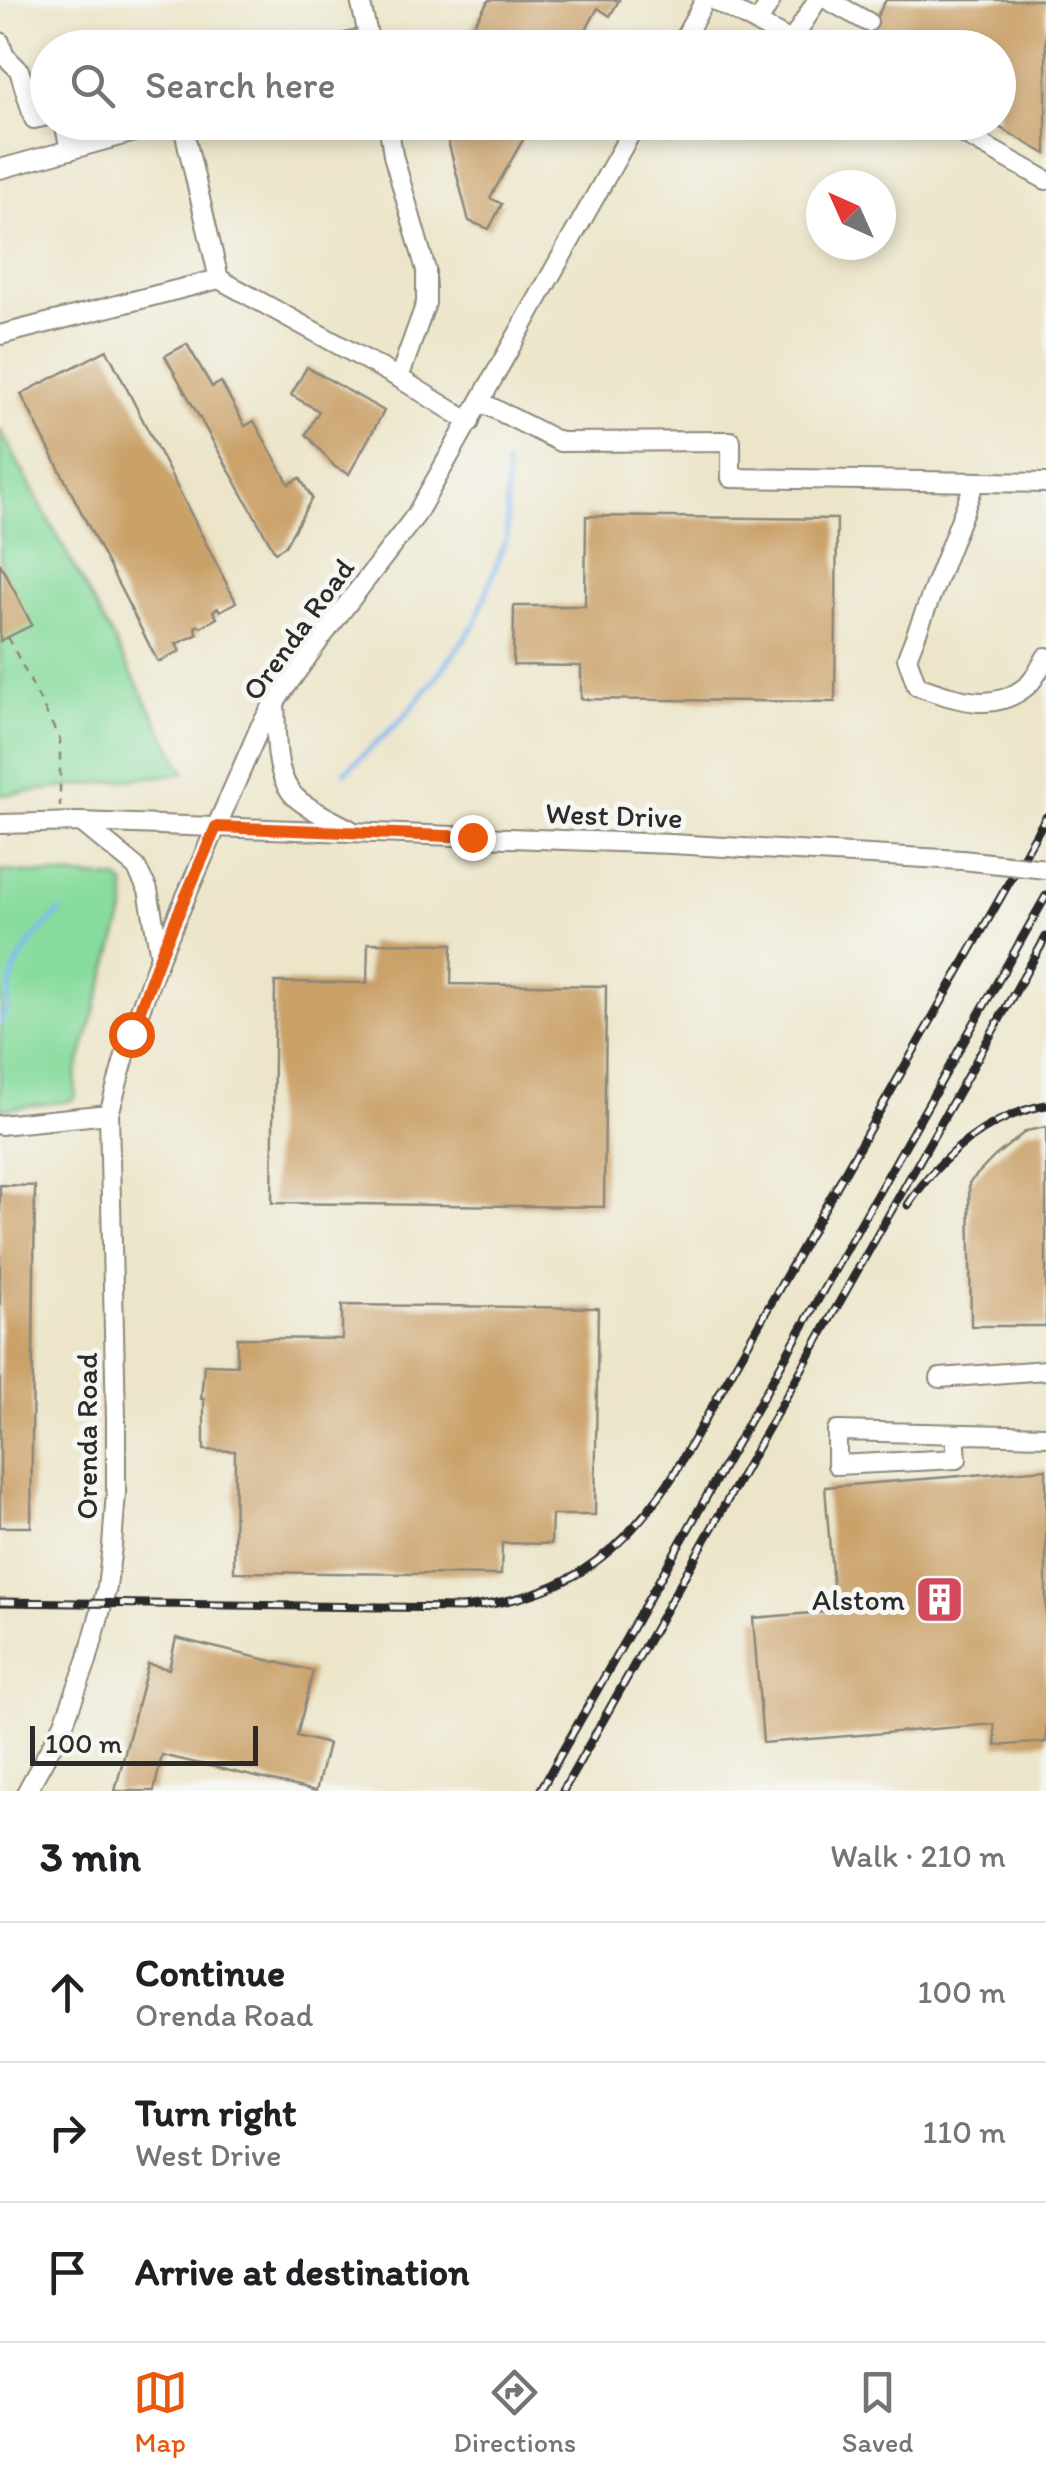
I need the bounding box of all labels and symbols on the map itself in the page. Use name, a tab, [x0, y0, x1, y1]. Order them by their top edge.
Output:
north arrow	[806, 170, 896, 260]
street label: Orenda Road	[234, 550, 362, 708]
street label: West Drive	[545, 794, 683, 836]
route end	[450, 815, 496, 861]
route start	[109, 1012, 155, 1058]
street label: Orenda Road	[68, 1352, 105, 1520]
building icon: Alstom	[914, 1573, 966, 1625]
place label: Alstom	[812, 1581, 905, 1618]
scale bar	[30, 1721, 258, 1766]

